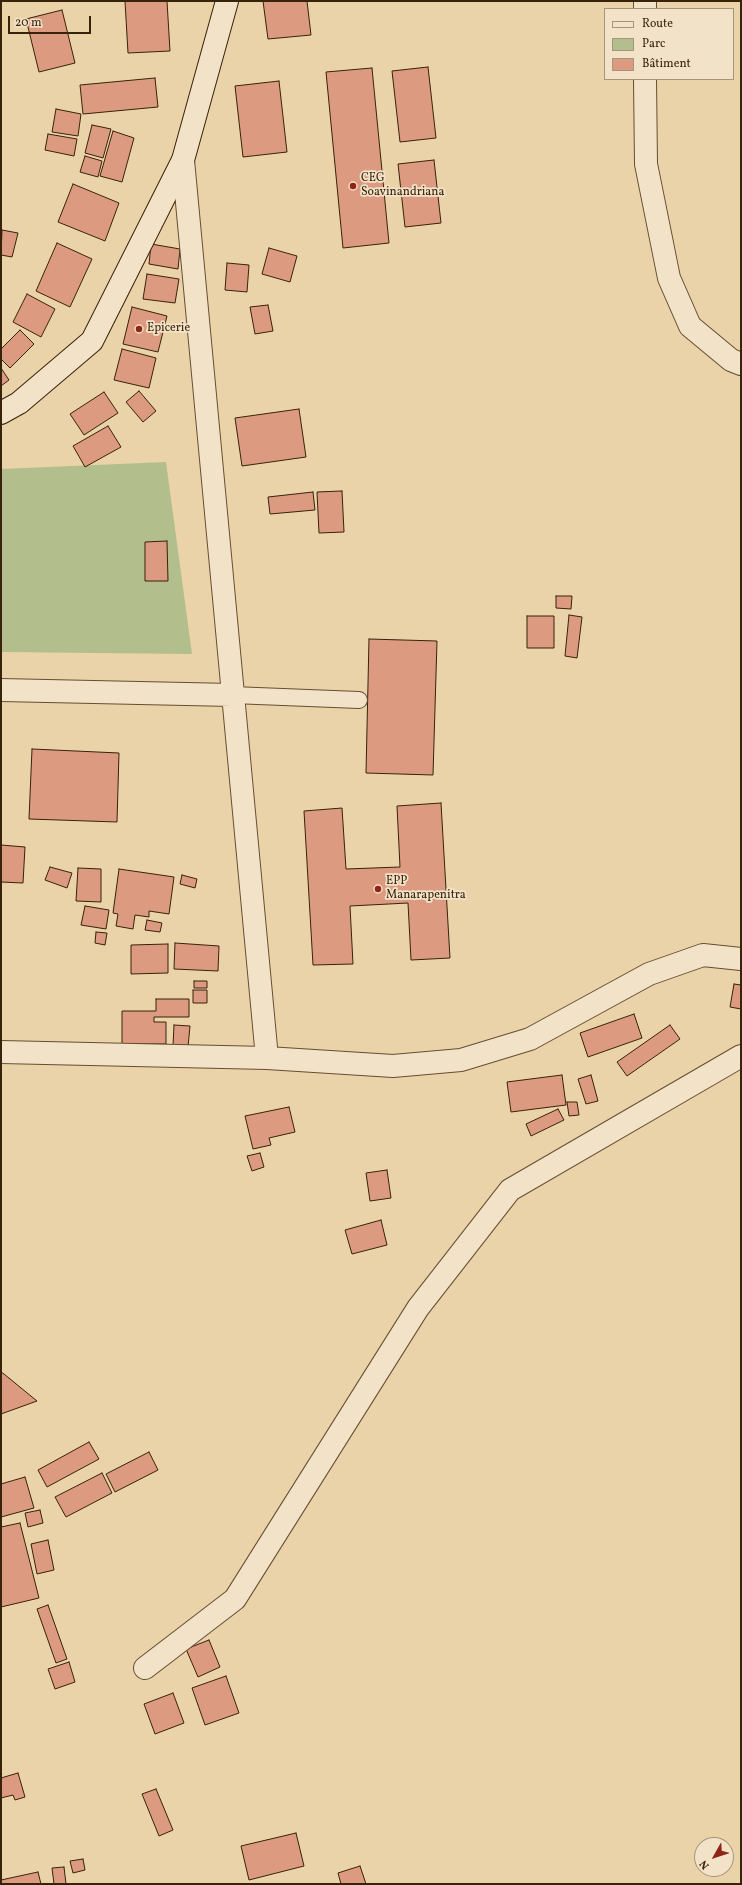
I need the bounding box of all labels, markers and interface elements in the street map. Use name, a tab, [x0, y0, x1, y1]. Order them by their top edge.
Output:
scale bar	[10, 8, 93, 34]
legend	[604, 8, 734, 80]
text: 20 m	[15, 15, 42, 31]
text: Route	[642, 16, 673, 32]
text: Parc	[642, 36, 665, 52]
text: Bâtiment	[642, 56, 691, 72]
place label: CEG Soavinandriana	[361, 172, 444, 200]
marker: CEG Soavinandriana	[348, 181, 358, 191]
place label: Epicerie	[147, 322, 190, 336]
marker: Epicerie	[134, 324, 144, 334]
place label: EPP Manarapenitra	[386, 875, 466, 903]
marker: EPP Manarapenitra	[373, 884, 383, 894]
north arrow	[694, 1837, 734, 1877]
text: N	[697, 1856, 713, 1872]

